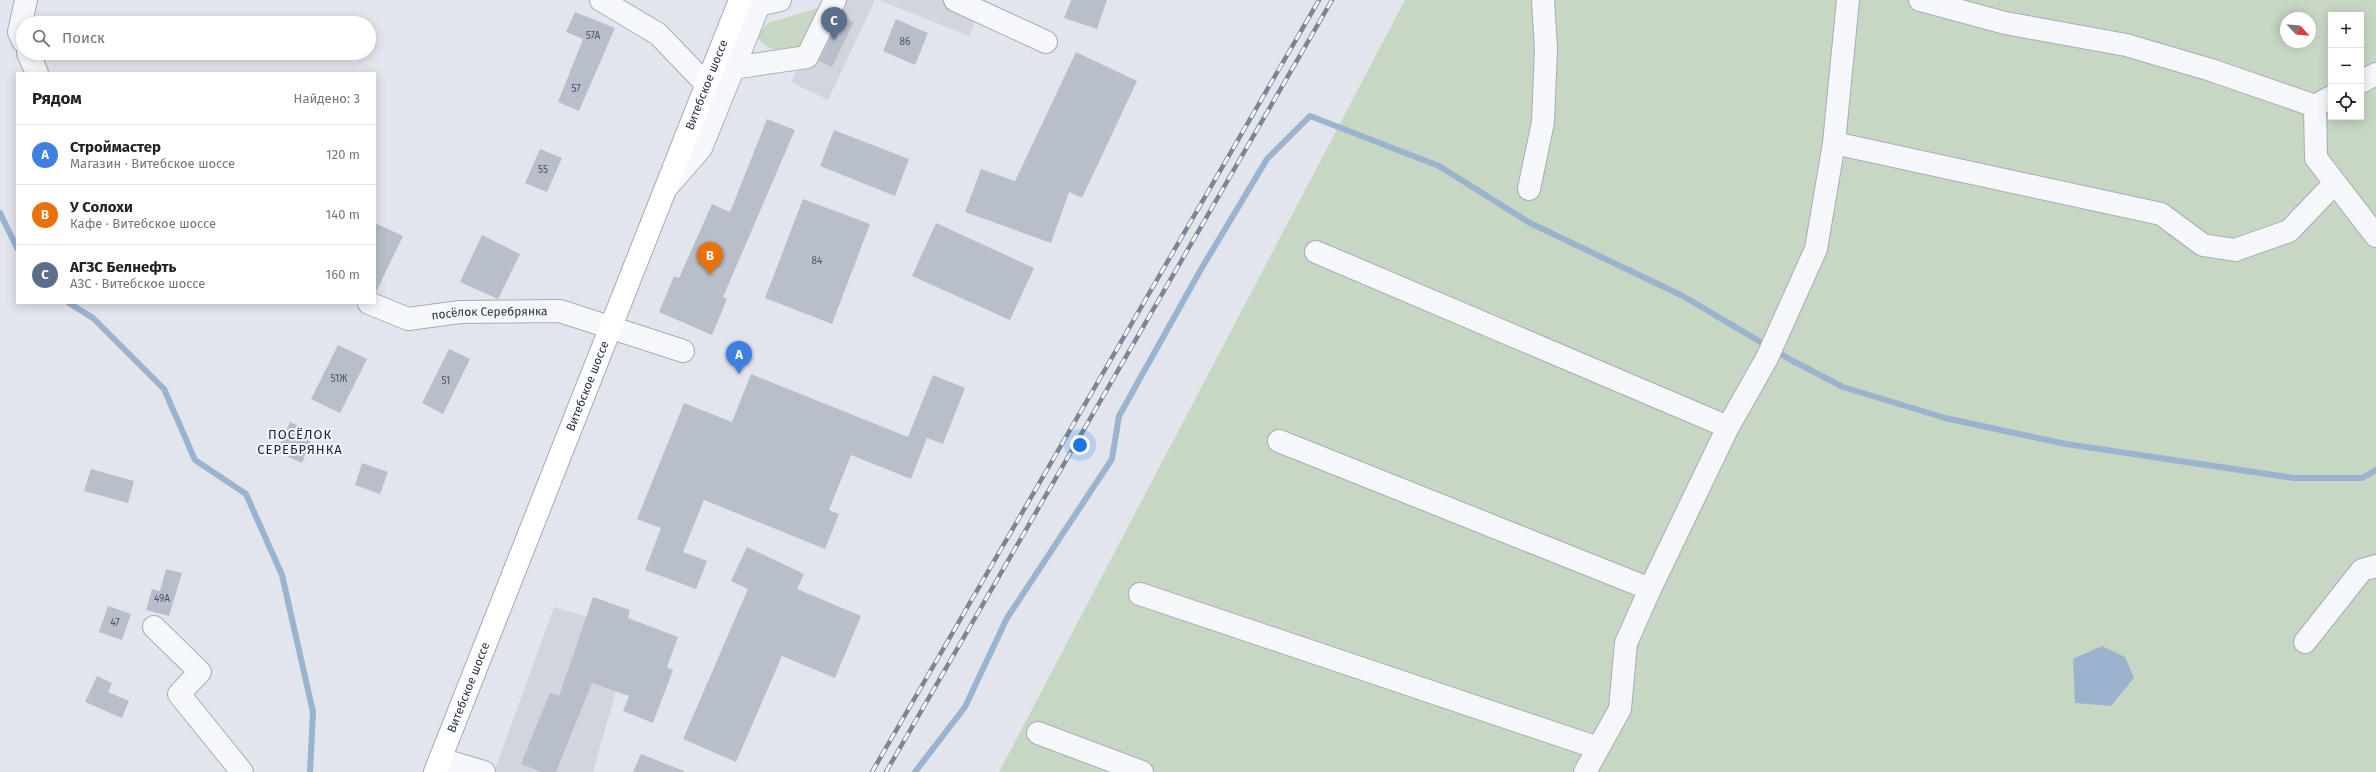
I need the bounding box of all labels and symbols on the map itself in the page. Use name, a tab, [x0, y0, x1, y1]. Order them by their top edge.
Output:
pin: C	[821, 7, 847, 40]
north arrow	[2280, 12, 2316, 48]
house number: 57А	[586, 30, 601, 42]
house number: 86	[900, 36, 910, 48]
street label: Витебское шоссе	[682, 38, 731, 132]
house number: 57	[571, 83, 581, 95]
house number: 55	[538, 164, 548, 176]
pin: B	[697, 242, 723, 275]
house number: 84	[812, 255, 823, 267]
street label: посёлок Серебрянка	[430, 304, 548, 323]
street label: Витебское шоссе	[563, 339, 612, 433]
pin: A	[726, 341, 752, 374]
house number: 51Ж	[330, 373, 348, 385]
house number: 51	[442, 375, 450, 387]
district label: ПОСЁЛОК СЕРЕБРЯНКА	[257, 427, 343, 457]
your location	[1070, 435, 1090, 455]
house number: 49А	[154, 593, 170, 605]
house number: 47	[110, 617, 120, 629]
street label: Витебское шоссе	[444, 640, 493, 735]

